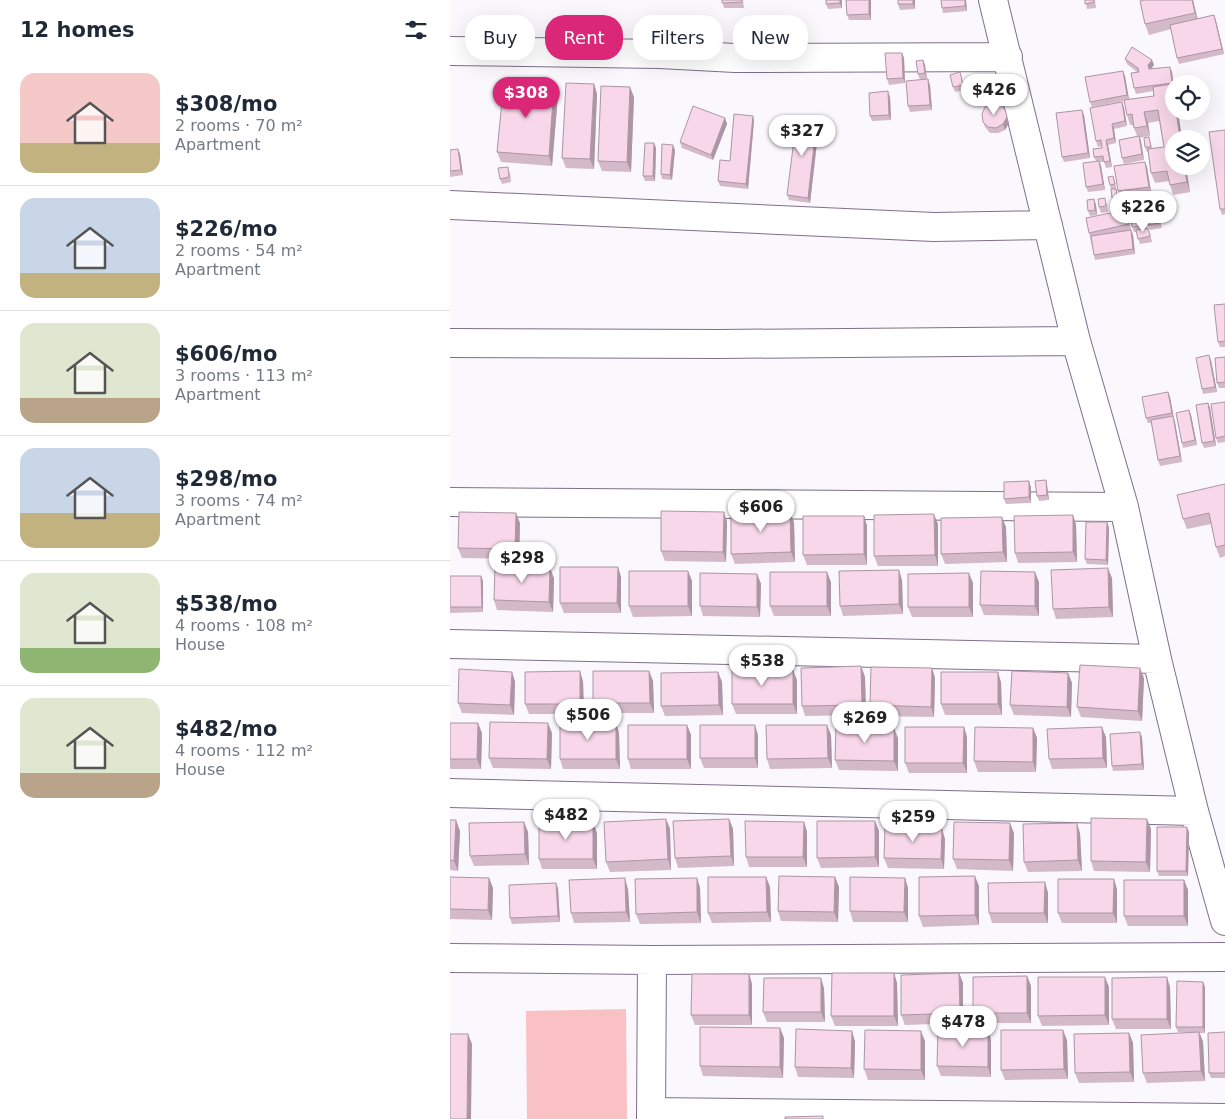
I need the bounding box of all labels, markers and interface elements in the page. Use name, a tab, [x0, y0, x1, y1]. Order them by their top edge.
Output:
chip: Buy	[465, 15, 535, 60]
chip: Rent	[545, 15, 623, 60]
chip: Filters	[633, 15, 723, 60]
chip: New	[733, 15, 808, 60]
icon: filters	[402, 16, 430, 44]
text: 12 homes	[20, 18, 135, 42]
pin: $426	[964, 74, 1024, 116]
map controls	[1165, 75, 1210, 175]
button: locate	[1165, 75, 1210, 120]
pin: $308	[496, 76, 556, 119]
text: $426	[972, 80, 1016, 99]
text: $308	[504, 83, 548, 102]
text: $308/mo	[175, 92, 277, 116]
icon: home	[60, 93, 120, 153]
pin: $327	[772, 114, 832, 157]
text: 2 rooms · 70 m²	[175, 116, 303, 135]
text: $327	[780, 121, 824, 140]
button: layers	[1165, 130, 1210, 175]
text: Apartment	[175, 135, 261, 154]
pin: $226	[1113, 190, 1173, 233]
text: $226	[1121, 197, 1165, 216]
text: $226/mo	[175, 217, 277, 241]
icon: home	[60, 218, 120, 278]
text: 2 rooms · 54 m²	[175, 241, 303, 260]
text: Apartment	[175, 260, 261, 279]
text: $606/mo	[175, 342, 277, 366]
icon: home	[60, 343, 120, 403]
text: 3 rooms · 113 m²	[175, 366, 313, 385]
text: Apartment	[175, 385, 261, 404]
text: $298/mo	[175, 467, 277, 491]
icon: home	[60, 468, 120, 528]
pin: $606	[731, 490, 791, 533]
text: 3 rooms · 74 m²	[175, 491, 303, 510]
text: $606	[739, 497, 783, 516]
text: Apartment	[175, 510, 261, 529]
pin: $298	[492, 542, 552, 584]
text: $298	[500, 548, 544, 567]
text: $538/mo	[175, 592, 277, 616]
icon: home	[60, 593, 120, 653]
text: 4 rooms · 108 m²	[175, 616, 313, 635]
text: House	[175, 635, 225, 654]
pin: $538	[732, 644, 792, 687]
text: $538	[740, 651, 784, 670]
pin: $506	[558, 698, 618, 741]
pin: $269	[835, 702, 895, 744]
text: $506	[566, 705, 610, 724]
text: $269	[843, 708, 887, 727]
text: $482/mo	[175, 717, 277, 741]
icon: home	[60, 718, 120, 778]
text: 4 rooms · 112 m²	[175, 741, 313, 760]
text: House	[175, 760, 225, 779]
pin: $482	[536, 798, 596, 841]
pin: $259	[883, 800, 943, 843]
text: $482	[544, 805, 588, 824]
text: $259	[891, 807, 935, 826]
pin: $478	[933, 1006, 993, 1048]
text: $478	[941, 1012, 985, 1031]

